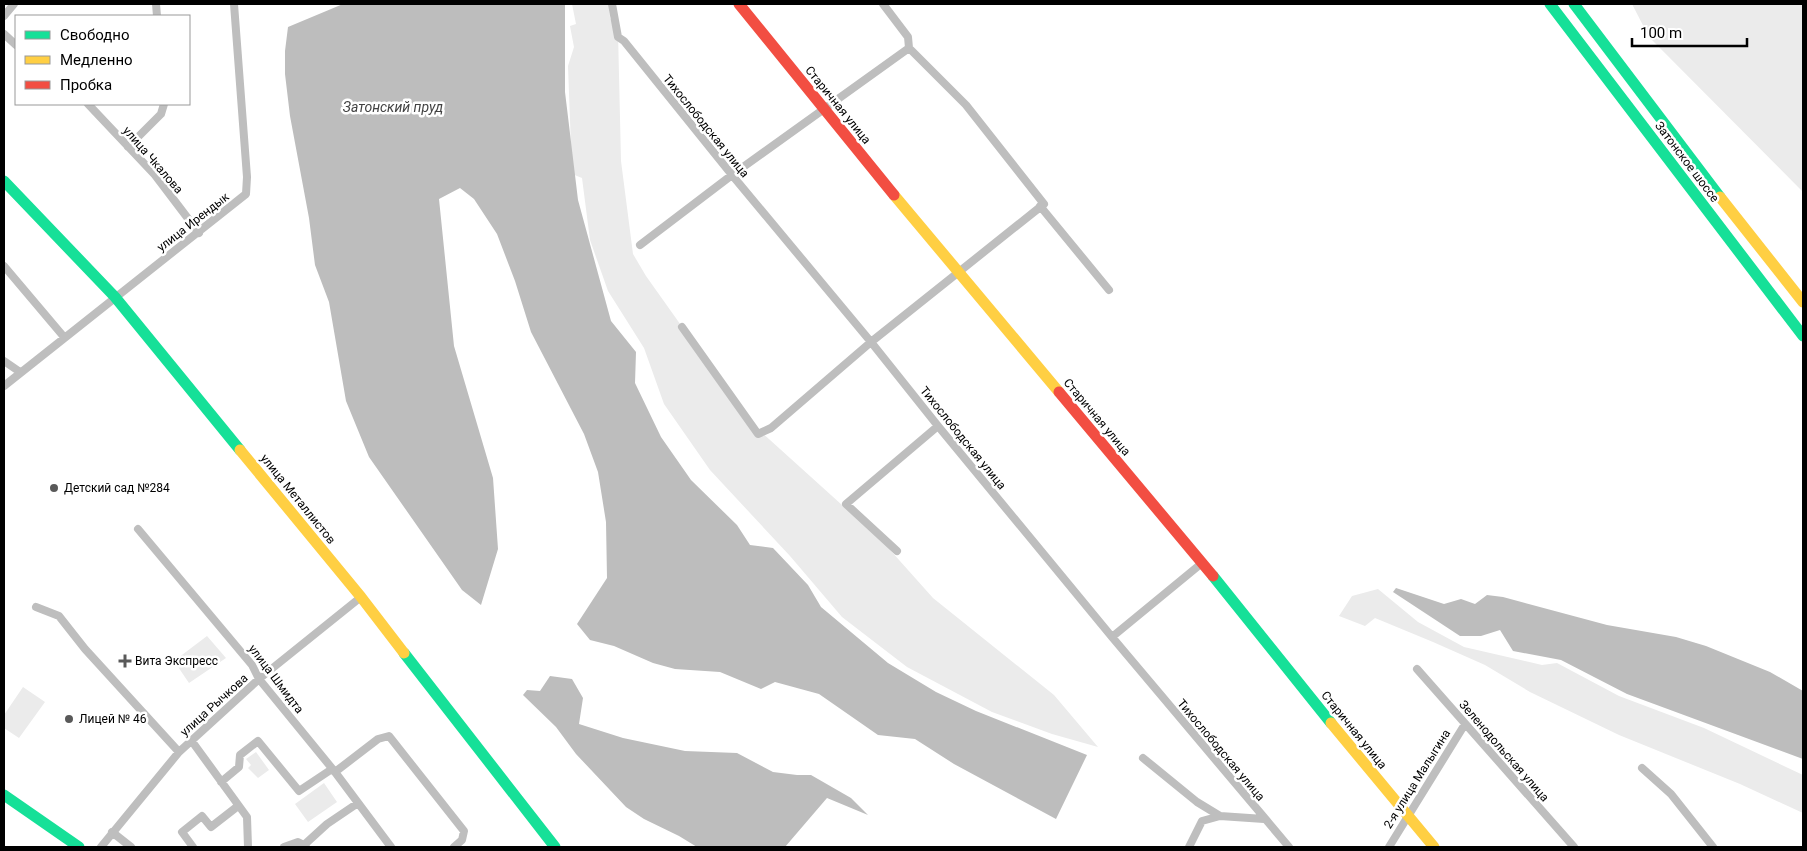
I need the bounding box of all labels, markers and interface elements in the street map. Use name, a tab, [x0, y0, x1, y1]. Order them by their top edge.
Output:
legend	[15, 15, 190, 105]
scale bar	[1632, 15, 1747, 47]
text: 100 m	[1640, 24, 1682, 42]
text: Свободно	[60, 26, 129, 44]
text: Медленно	[60, 51, 133, 69]
street label: Старичная улица	[802, 63, 874, 147]
street label: Тихослободская улица	[660, 72, 752, 180]
text: Пробка	[60, 76, 112, 94]
water label: Затонский пруд	[343, 99, 443, 115]
street label: Затонское шоссе	[1652, 119, 1722, 205]
street label: улица Чкалова	[120, 124, 186, 196]
street label: улица Ирендык	[154, 189, 232, 254]
street label: Старичная улица	[1061, 376, 1133, 458]
street label: Тихослободская улица	[917, 384, 1009, 492]
street label: улица Металлистов	[258, 451, 339, 547]
place label: Детский сад №284	[64, 481, 170, 495]
marker: Детский сад №284	[48, 482, 60, 494]
street label: улица Шмидта	[246, 642, 306, 716]
place label: Вита Экспресс	[135, 654, 218, 668]
marker: Вита Экспресс	[119, 655, 131, 667]
street label: улица Рычкова	[177, 671, 251, 739]
street label: Старичная улица	[1318, 688, 1390, 772]
street label: Тихослободская улица	[1174, 696, 1268, 804]
street label: Зеленодольская улица	[1456, 698, 1552, 804]
place label: Лицей № 46	[79, 712, 147, 726]
marker: Лицей № 46	[63, 713, 75, 725]
street label: 2-я улица Малыгина	[1381, 727, 1453, 831]

